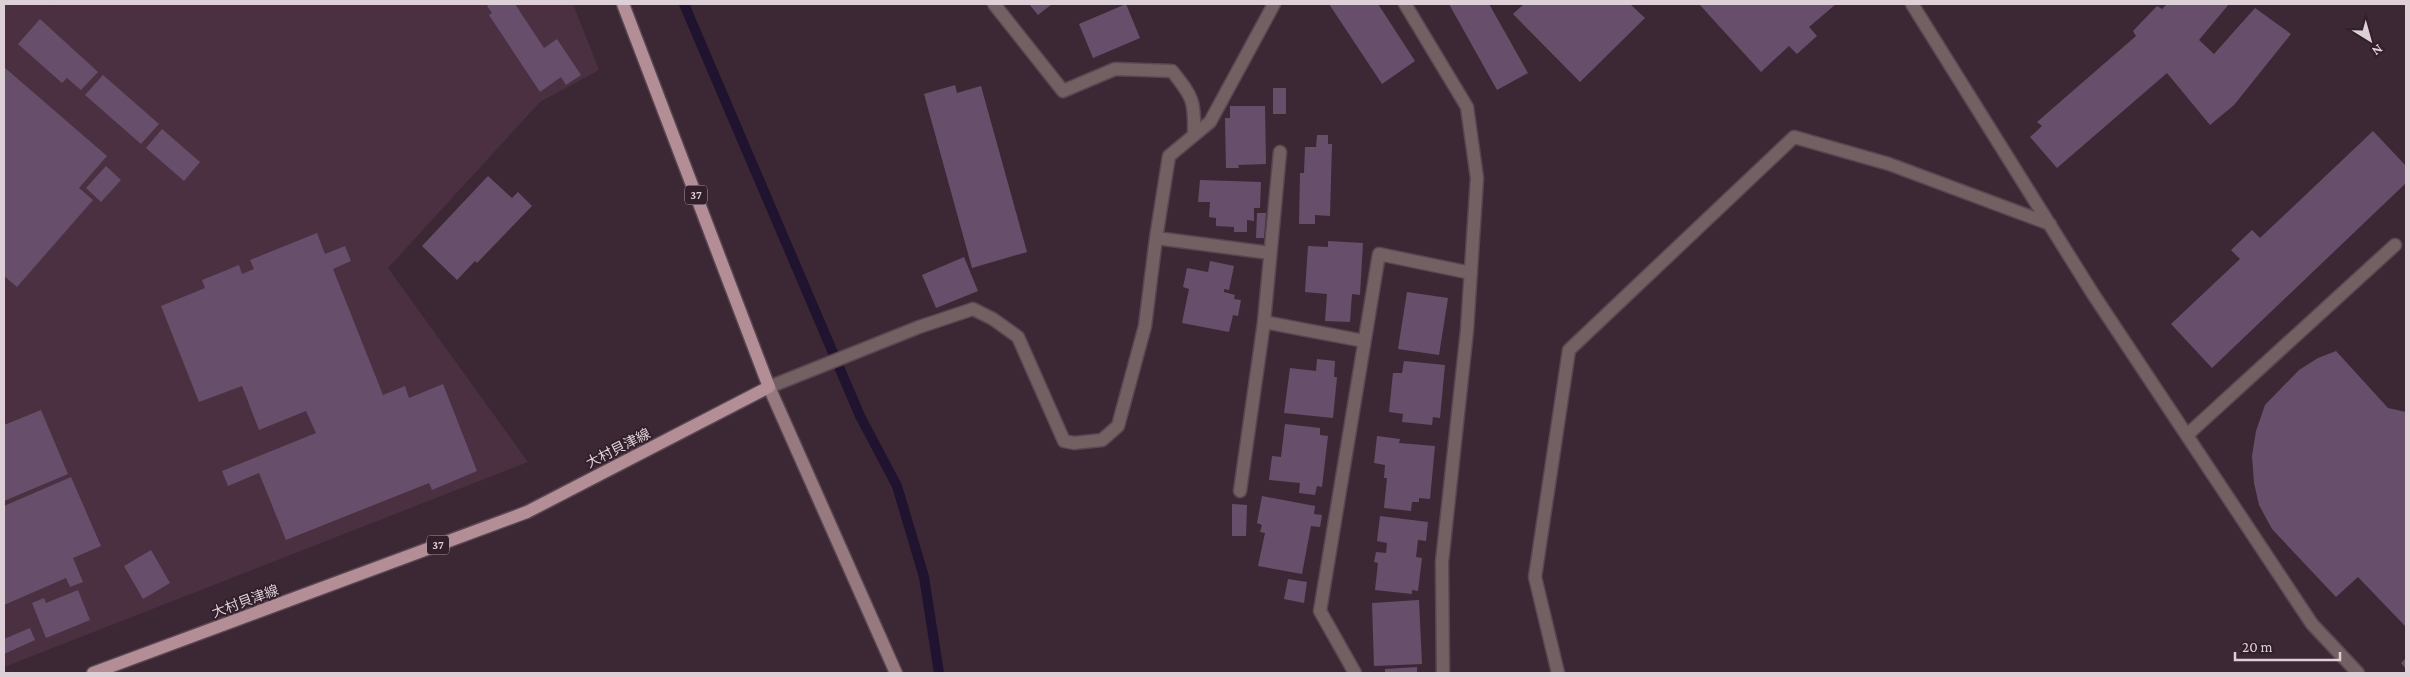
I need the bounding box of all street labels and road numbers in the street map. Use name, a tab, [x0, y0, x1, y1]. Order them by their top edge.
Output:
road number: 37	[685, 186, 707, 204]
street label: 大村貝津線	[583, 425, 653, 471]
road number: 37	[427, 536, 449, 554]
street label: 大村貝津線	[209, 582, 281, 620]

